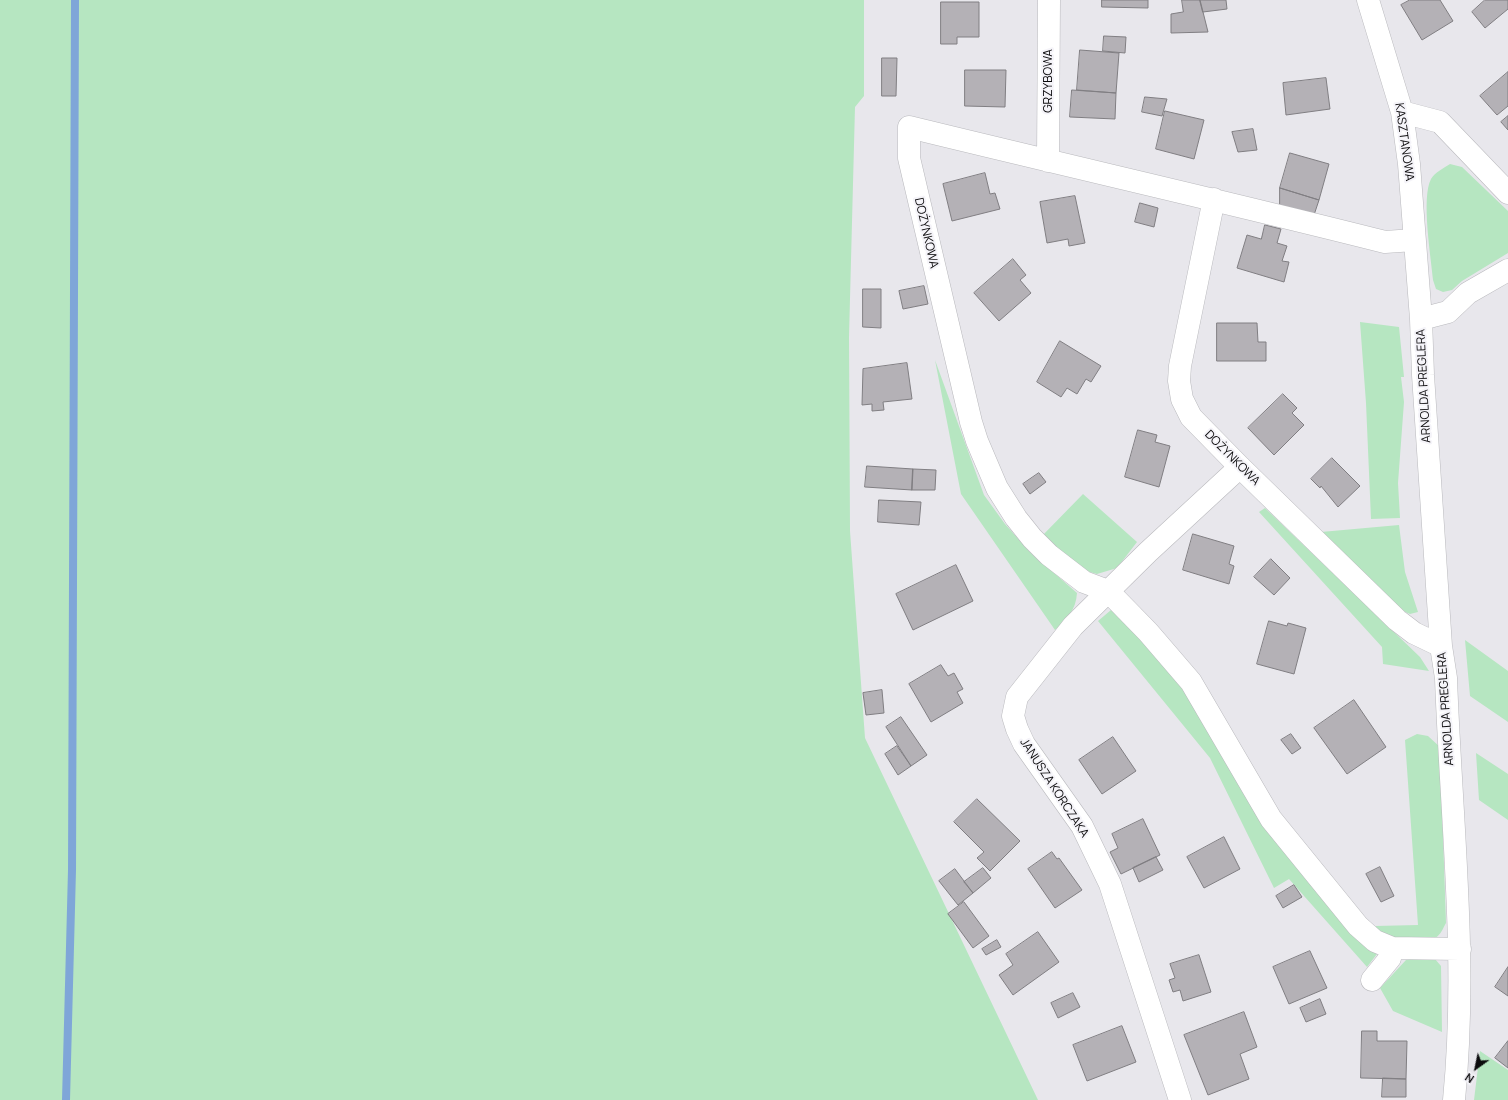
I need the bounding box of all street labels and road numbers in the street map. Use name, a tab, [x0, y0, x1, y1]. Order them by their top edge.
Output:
street label: GRZYBOWA	[1042, 49, 1056, 113]
street label: KASZTANOWA	[1391, 102, 1417, 182]
street label: DOŻYNKOWA	[911, 196, 941, 270]
street label: ARNOLDA PREGLERA	[1414, 329, 1434, 443]
street label: DOŻYNKOWA	[1201, 427, 1263, 489]
street label: ARNOLDA PREGLERA	[1435, 652, 1457, 766]
street label: JANUSZA KORCZAKA	[1017, 736, 1091, 840]

